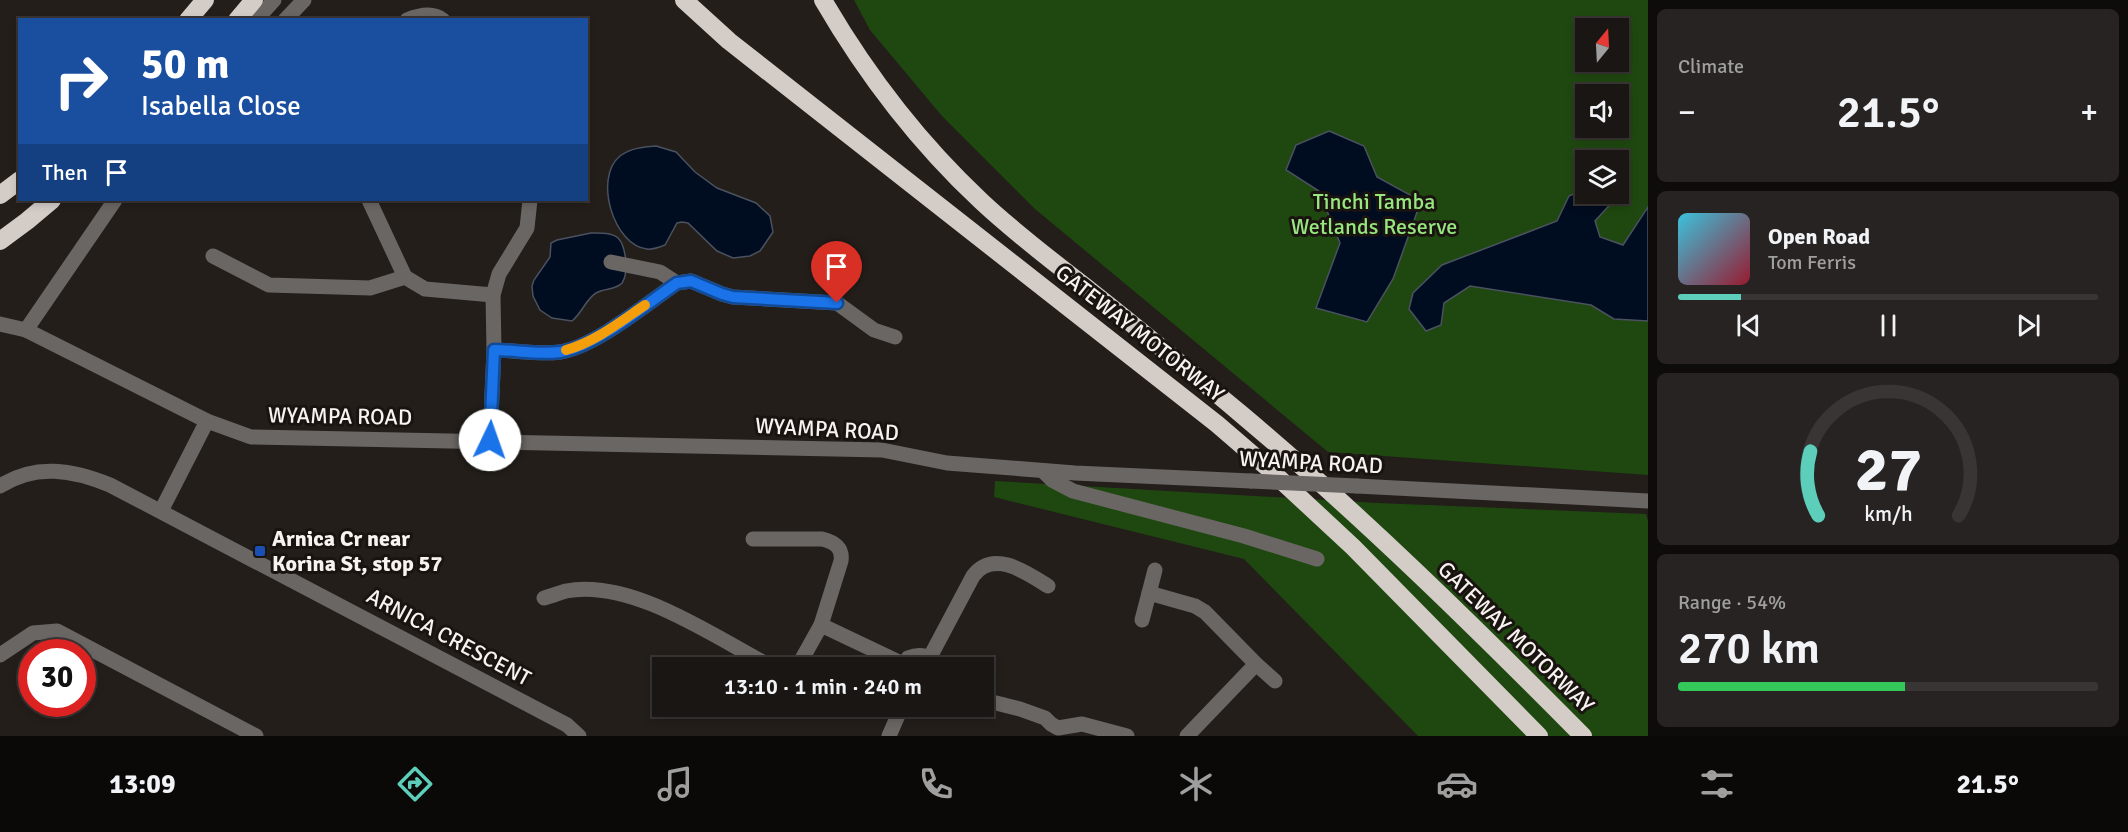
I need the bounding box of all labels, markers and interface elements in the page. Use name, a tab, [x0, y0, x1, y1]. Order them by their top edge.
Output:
north arrow	[1575, 18, 1629, 72]
map controls	[1575, 18, 1629, 204]
text: 50 m	[141, 39, 230, 90]
icon: right	[42, 42, 120, 120]
text: Climate	[1678, 54, 1744, 79]
button: sound	[1575, 84, 1629, 138]
text: 21.5°	[1837, 85, 1939, 140]
text: Isabella Close	[141, 90, 301, 123]
text: −	[1678, 92, 1696, 133]
text: +	[2080, 92, 2098, 133]
button: layers	[1575, 150, 1629, 204]
icon: arrive	[100, 156, 133, 189]
text: Then	[42, 159, 88, 186]
park label: Tinchi Tamba Wetlands Reserve	[1291, 188, 1457, 240]
text: Open Road	[1768, 223, 1870, 250]
pin	[811, 241, 862, 303]
icon: arrive	[820, 250, 853, 283]
text: Tom Ferris	[1768, 250, 1856, 275]
street label: GATEWAY MOTORWAY	[1050, 259, 1230, 407]
icon: previous	[1732, 309, 1765, 342]
icon: pause	[1872, 309, 1905, 342]
icon: next	[2012, 309, 2045, 342]
street label: WYAMPA ROAD	[268, 401, 412, 431]
position arrow	[458, 408, 522, 472]
street label: WYAMPA ROAD	[754, 412, 900, 446]
text: 27	[1854, 431, 1922, 508]
street label: WYAMPA ROAD	[1238, 445, 1384, 479]
text: km/h	[1864, 501, 1912, 527]
place label: Arnica Cr near Korina St, stop 57	[272, 525, 442, 577]
marker: Arnica Cr near Korina St, stop 57	[253, 544, 267, 558]
street label: GATEWAY MOTORWAY	[1432, 556, 1600, 718]
street label: ARNICA CRESCENT	[362, 582, 536, 692]
text: Range · 54%	[1678, 590, 1786, 615]
text: 270 km	[1678, 621, 1820, 676]
speed limit sign: 30	[18, 639, 96, 717]
text: 13:10 · 1 min · 240 m	[724, 673, 922, 700]
icon: directions	[394, 763, 436, 805]
icon: music	[654, 763, 696, 805]
icon: phone	[915, 763, 957, 805]
icon: climate	[1175, 763, 1217, 805]
icon: car	[1436, 763, 1478, 805]
icon: filters	[1696, 763, 1738, 805]
text: 13:09	[109, 768, 175, 801]
text: 21.5°	[1956, 768, 2019, 801]

